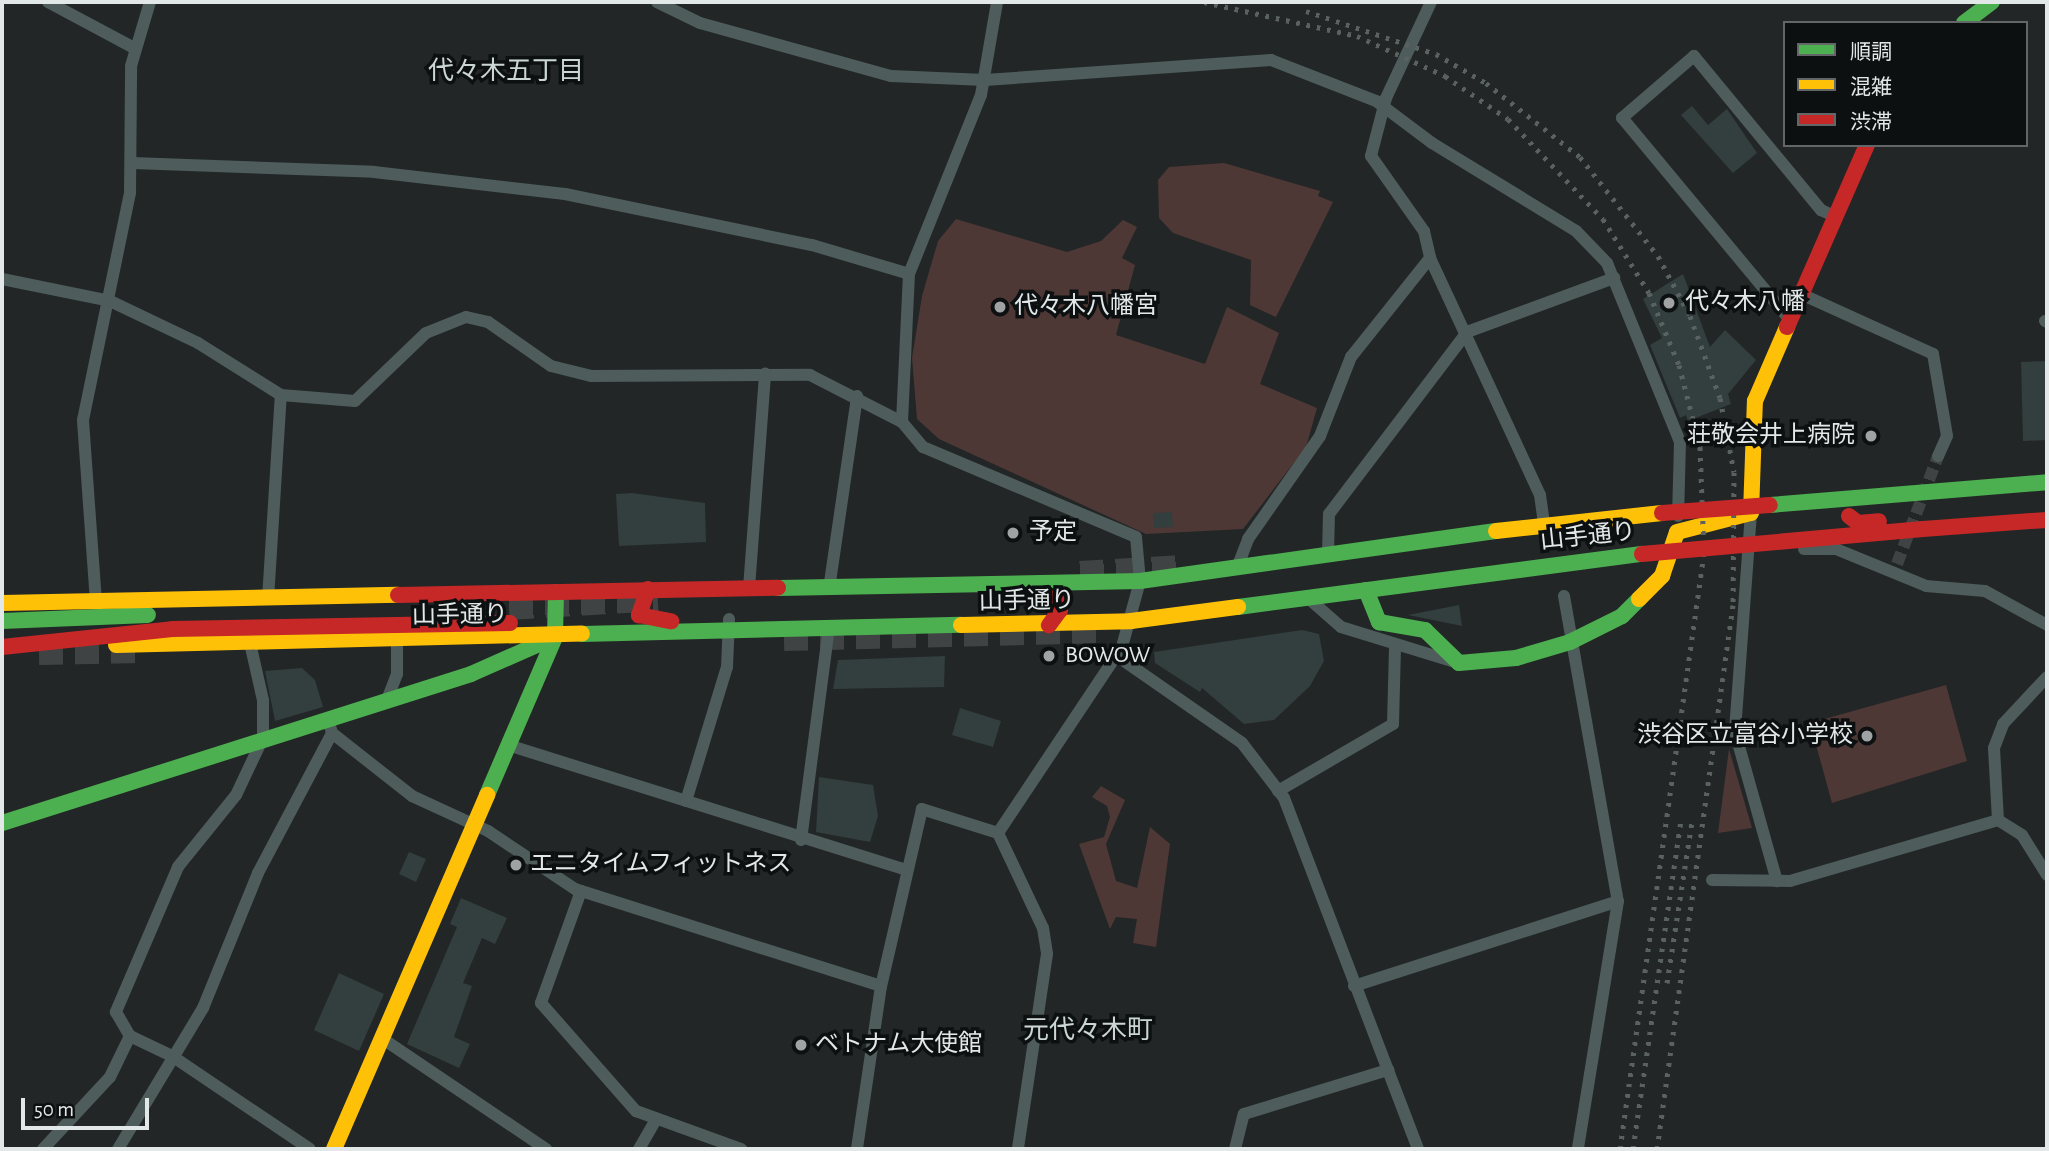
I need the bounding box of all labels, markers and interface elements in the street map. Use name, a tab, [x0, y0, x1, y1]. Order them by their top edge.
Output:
legend	[1783, 21, 2028, 147]
text: 順調	[1850, 42, 1892, 63]
district label: 代々木五丁目	[428, 56, 584, 88]
text: 混雑	[1850, 77, 1892, 98]
text: 渋滞	[1850, 112, 1892, 133]
place label: 代々木八幡	[1685, 289, 1805, 317]
place label: 代々木八幡宮	[1014, 293, 1158, 321]
marker: 代々木八幡	[1659, 293, 1679, 313]
marker: 代々木八幡宮	[992, 299, 1008, 315]
place label: 荘敬会井上病院	[1687, 422, 1855, 450]
marker: 荘敬会井上病院	[1861, 426, 1881, 446]
street label: 山手通り	[1539, 518, 1637, 556]
place label: 予定	[1029, 519, 1077, 547]
marker: 予定	[1003, 523, 1023, 543]
street label: 山手通り	[979, 587, 1075, 617]
street label: 山手通り	[412, 601, 508, 631]
place label: BOWOW	[1065, 642, 1150, 670]
marker: BOWOW	[1039, 646, 1059, 666]
place label: 渋谷区立富谷小学校	[1637, 722, 1853, 750]
marker: 渋谷区立富谷小学校	[1859, 728, 1875, 744]
place label: エニタイムフィットネス	[530, 851, 794, 879]
marker: エニタイムフィットネス	[508, 857, 524, 873]
district label: 元代々木町	[1023, 1015, 1153, 1047]
place label: ベトナム大使館	[815, 1031, 983, 1059]
marker: ベトナム大使館	[793, 1037, 809, 1053]
scale bar	[24, 1084, 152, 1128]
text: 50 m	[34, 1099, 74, 1120]

